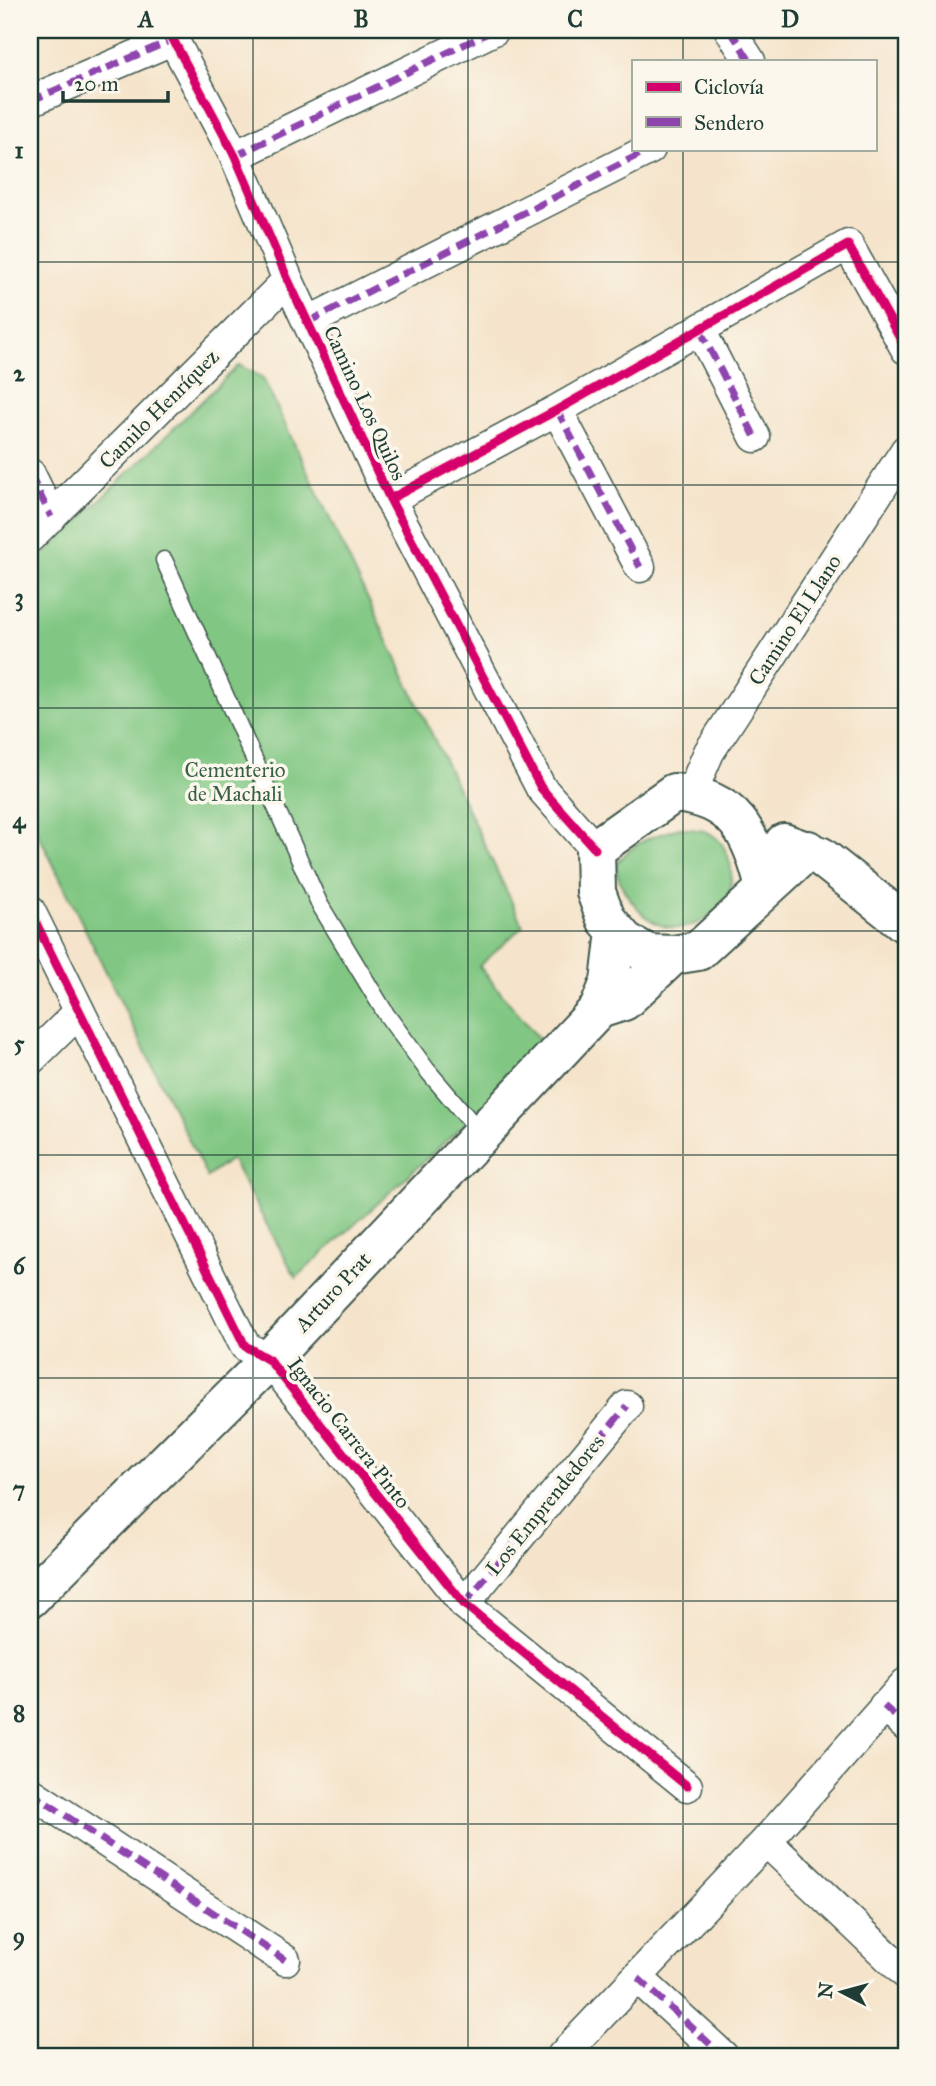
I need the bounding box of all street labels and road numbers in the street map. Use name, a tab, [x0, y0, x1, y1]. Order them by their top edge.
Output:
street label: Camino Los Quilos	[318, 322, 412, 484]
street label: Camilo Henríquez	[94, 343, 225, 474]
street label: Camino El Llano	[743, 549, 847, 690]
street label: Arturo Prat	[289, 1246, 377, 1338]
street label: Ignacio Carrera Pinto	[282, 1352, 416, 1514]
street label: Los Emprendedores	[480, 1429, 610, 1581]

